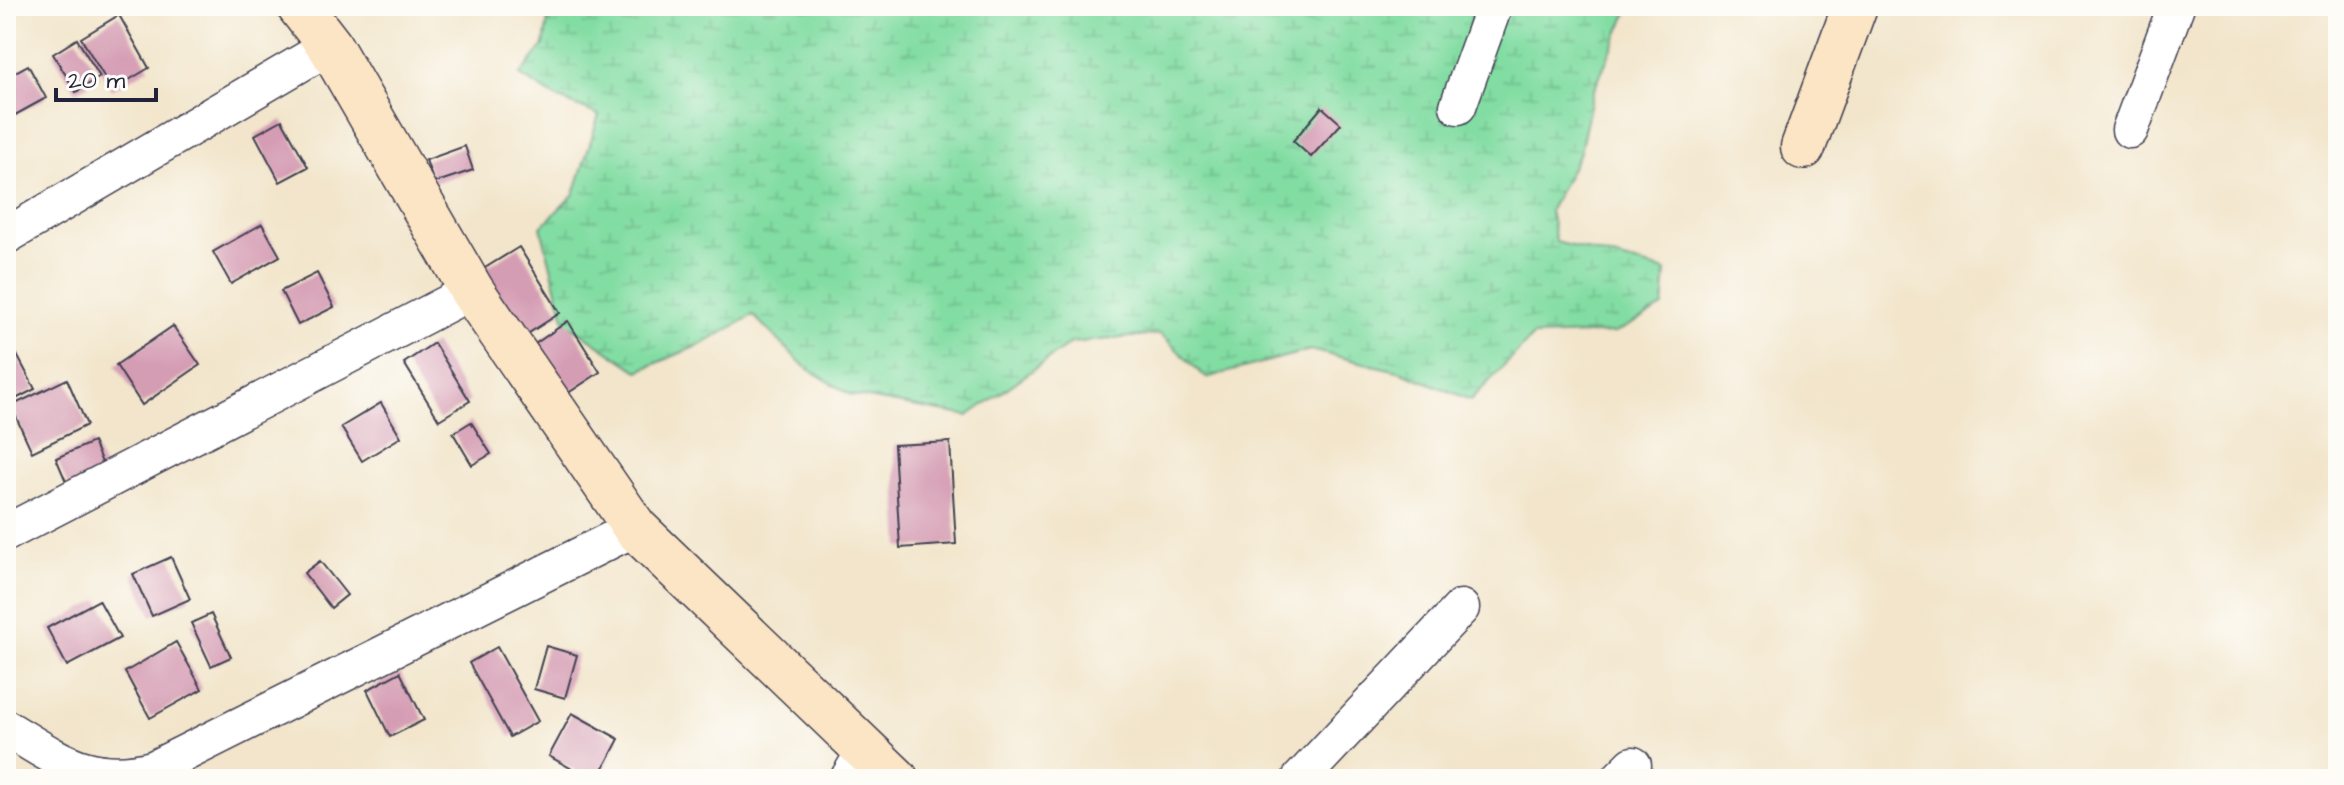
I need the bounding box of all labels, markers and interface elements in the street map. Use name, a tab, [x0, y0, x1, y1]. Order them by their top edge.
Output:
scale bar	[56, 52, 156, 102]
text: 20 m	[68, 64, 125, 98]

